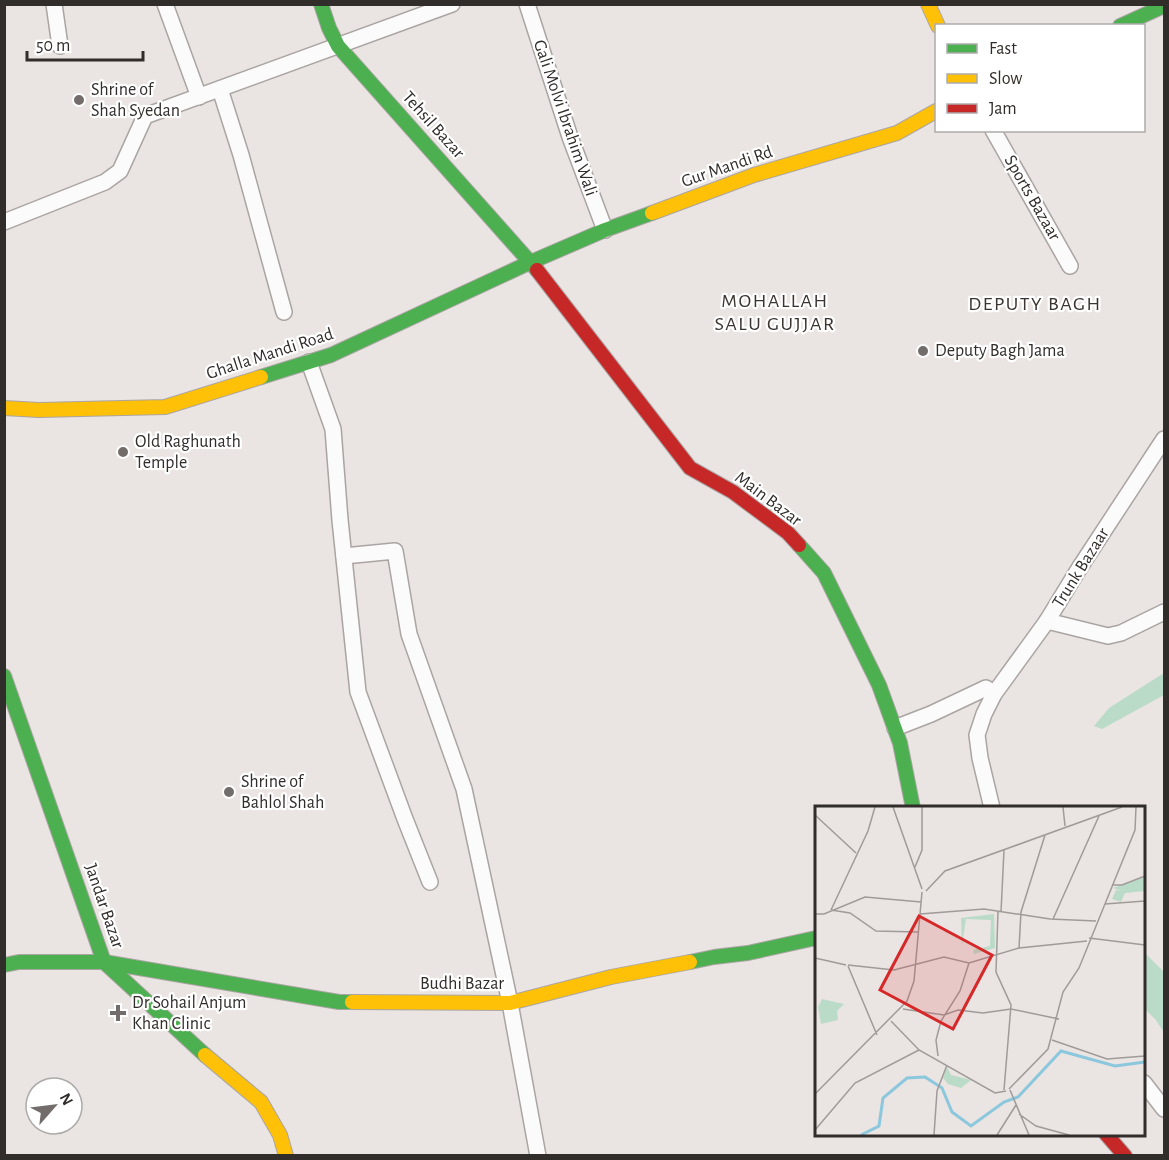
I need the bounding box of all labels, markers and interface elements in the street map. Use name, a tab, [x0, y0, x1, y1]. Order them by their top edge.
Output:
scale bar	[27, 24, 142, 62]
legend	[935, 24, 1145, 132]
text: 50 m	[36, 37, 70, 55]
street label: Gali Molvi Ibrahim Wali	[530, 38, 600, 198]
text: Fast	[989, 40, 1017, 58]
text: Slow	[989, 70, 1022, 88]
place label: Shrine of Shah Syedan	[91, 81, 180, 120]
street label: Tehsil Bazar	[399, 88, 468, 162]
marker: Shrine of Shah Syedan	[72, 93, 86, 107]
text: Jam	[989, 100, 1017, 118]
street label: Gur Mandi Rd	[679, 143, 775, 191]
street label: Sports Bazaar	[1000, 152, 1064, 244]
district label: MOHALLAH SALU GUJJAR	[714, 291, 836, 334]
district label: DEPUTY BAGH	[968, 294, 1102, 314]
street label: Ghalla Mandi Road	[204, 325, 336, 383]
place label: Deputy Bagh Jama	[935, 342, 1065, 360]
marker: Deputy Bagh Jama	[916, 344, 930, 358]
place label: Old Raghunath Temple	[135, 433, 241, 472]
marker: Old Raghunath Temple	[116, 445, 130, 459]
street label: Main Bazar	[731, 468, 805, 530]
street label: Trunk Bazaar	[1049, 525, 1113, 611]
place label: Shrine of Bahlol Shah	[241, 773, 324, 812]
marker: Shrine of Bahlol Shah	[222, 785, 236, 799]
inset map	[815, 806, 1145, 1136]
street label: Jandar Bazar	[81, 861, 127, 951]
street label: Budhi Bazar	[420, 975, 504, 993]
place label: Dr Sohail Anjum Khan Clinic	[132, 994, 247, 1033]
marker: Dr Sohail Anjum Khan Clinic	[109, 1004, 127, 1022]
north arrow	[24, 1076, 84, 1136]
text: N	[57, 1091, 76, 1108]

